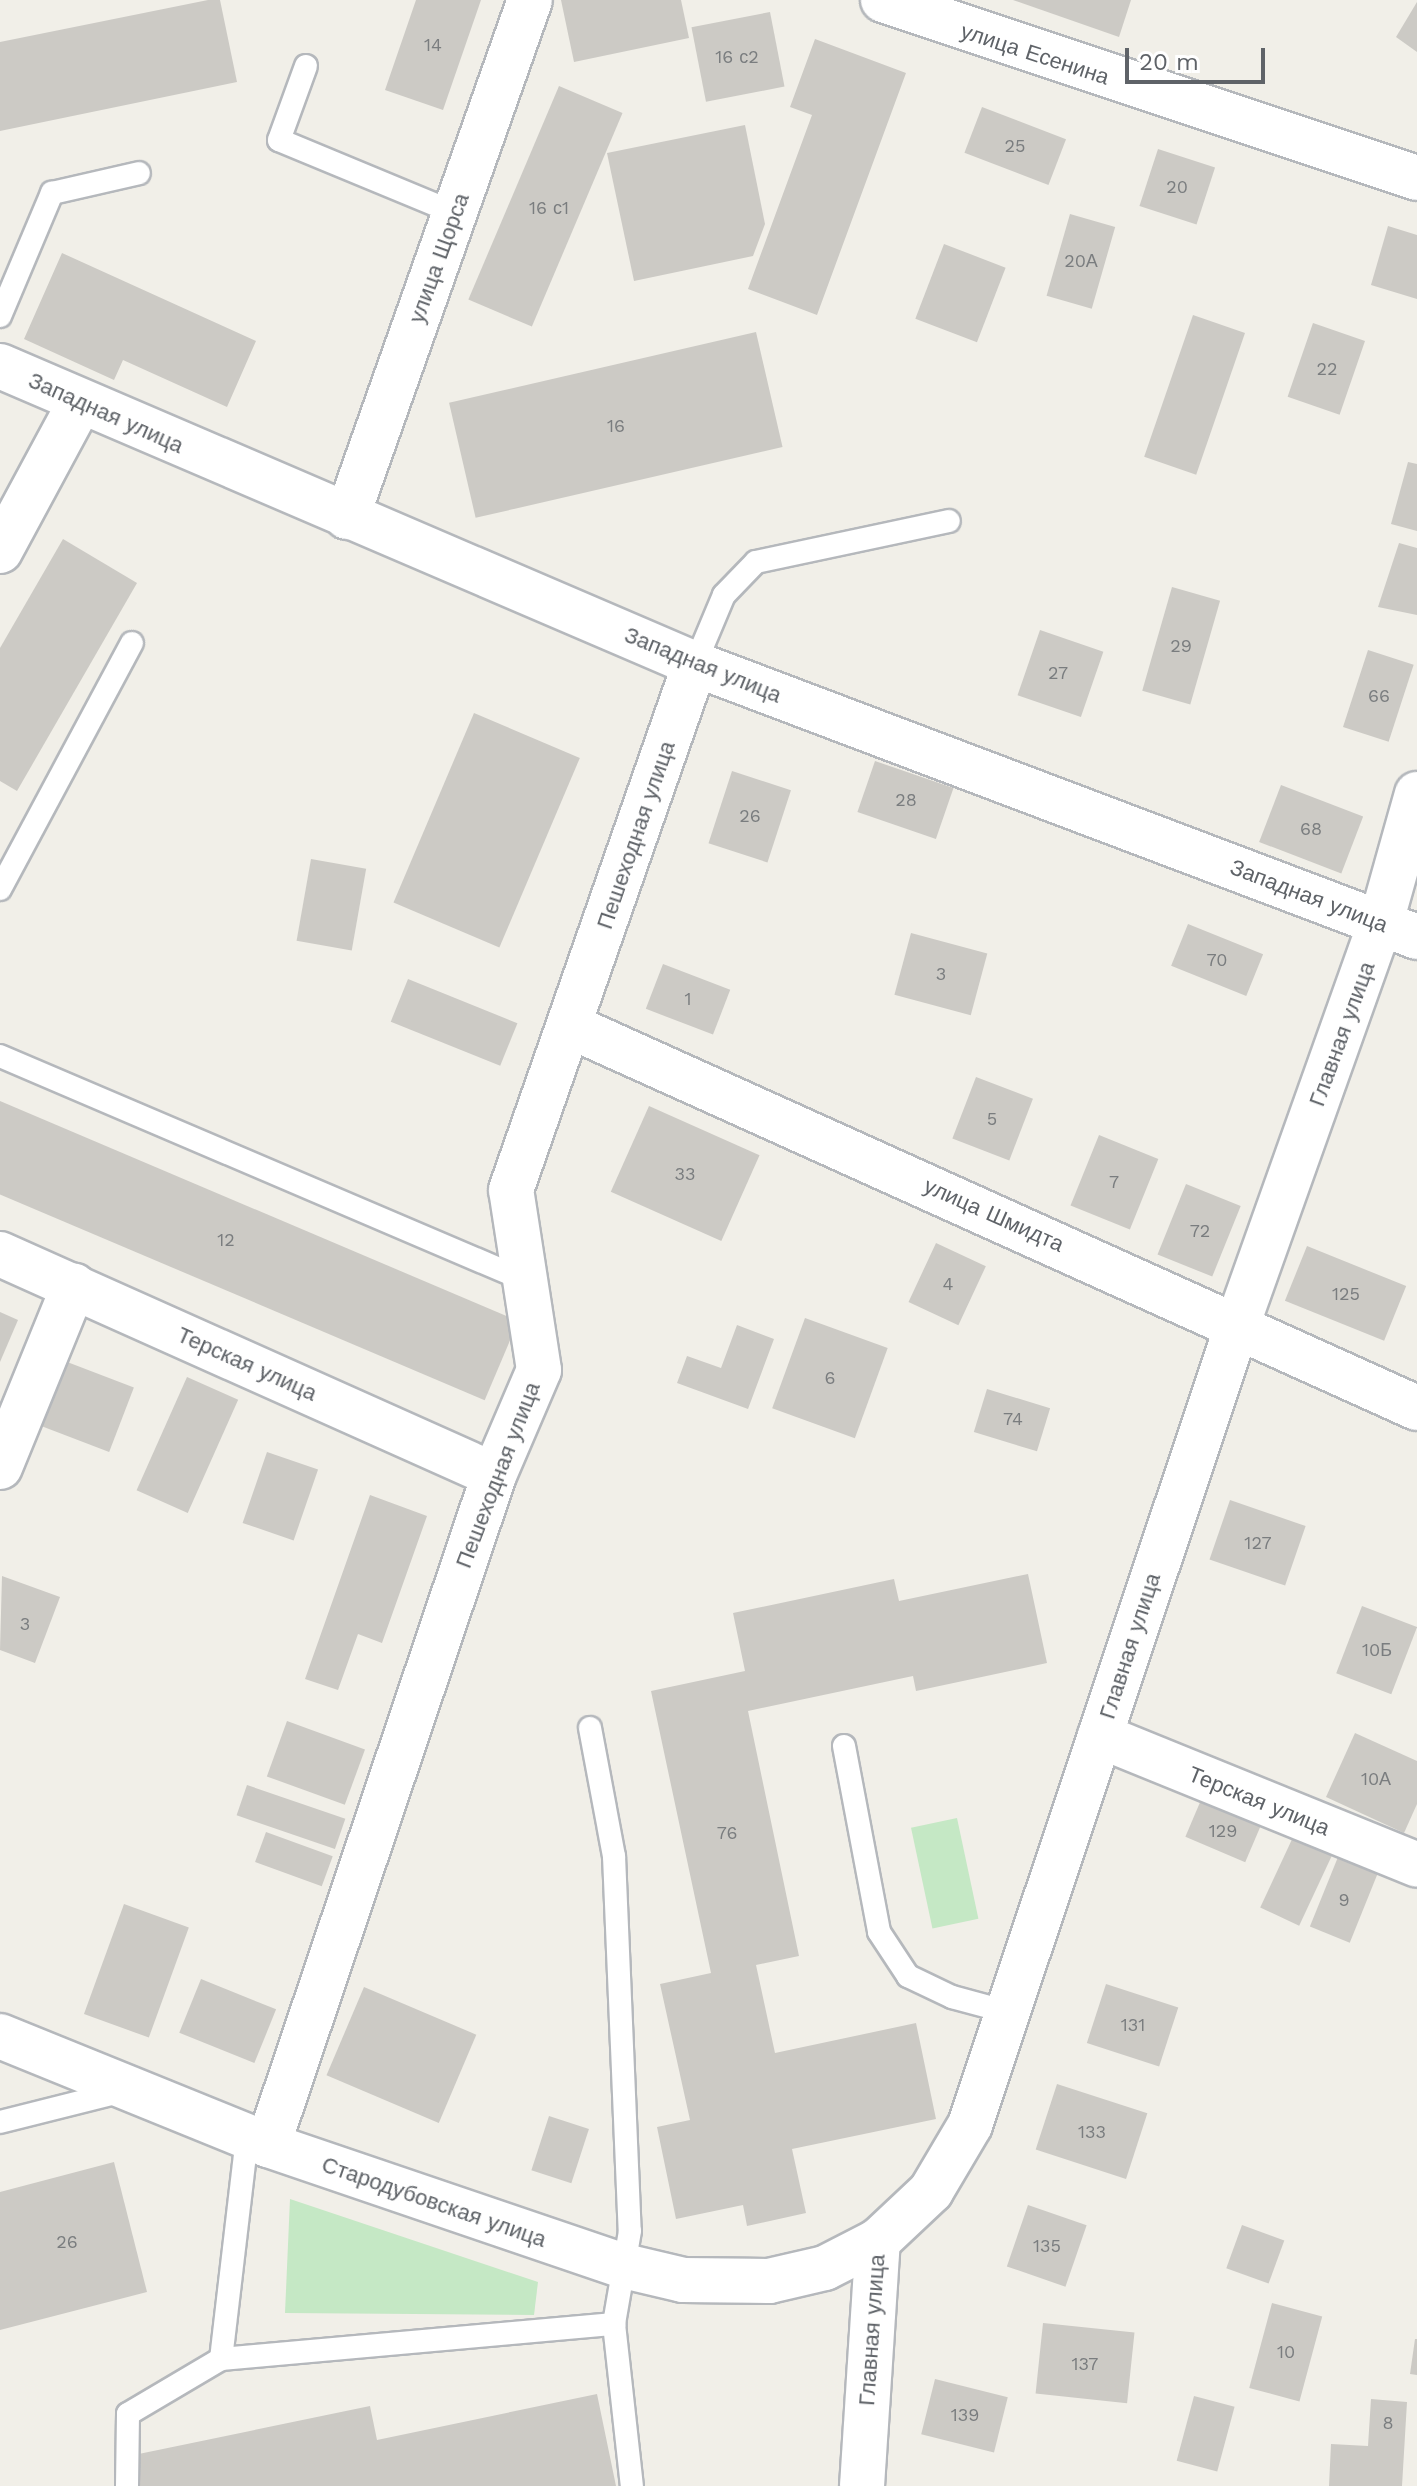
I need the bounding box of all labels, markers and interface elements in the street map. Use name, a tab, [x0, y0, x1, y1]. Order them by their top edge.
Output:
street label: улица Есенина	[957, 18, 1113, 90]
scale bar	[1129, 32, 1269, 82]
house number: 14	[424, 34, 442, 56]
house number: 16 с2	[715, 46, 759, 68]
text: 20 m	[1139, 48, 1199, 76]
house number: 25	[1005, 135, 1025, 157]
house number: 20	[1166, 176, 1188, 198]
street label: улица Щорса	[403, 189, 475, 327]
house number: 16 с1	[529, 197, 569, 219]
house number: 20А	[1064, 250, 1098, 272]
house number: 22	[1317, 358, 1337, 380]
street label: Западная улица	[24, 367, 188, 459]
house number: 16	[607, 415, 625, 437]
street label: Западная улица	[621, 622, 785, 708]
house number: 29	[1170, 635, 1192, 657]
house number: 27	[1048, 662, 1068, 684]
house number: 66	[1368, 685, 1390, 707]
street label: Пешеходная улица	[591, 738, 681, 932]
house number: 28	[895, 789, 917, 811]
house number: 26	[739, 805, 761, 827]
house number: 68	[1300, 818, 1322, 840]
street label: Западная улица	[1226, 854, 1392, 938]
house number: 70	[1207, 949, 1227, 971]
street label: Главная улица	[1304, 958, 1380, 1110]
house number: 3	[936, 963, 946, 985]
house number: 1	[684, 988, 692, 1010]
house number: 5	[987, 1108, 997, 1130]
house number: 33	[675, 1163, 695, 1185]
house number: 7	[1109, 1171, 1119, 1193]
street label: улица Шмидта	[920, 1172, 1068, 1258]
house number: 72	[1190, 1220, 1210, 1242]
house number: 12	[217, 1229, 235, 1251]
house number: 4	[943, 1273, 953, 1295]
house number: 125	[1332, 1283, 1360, 1305]
street label: Терская улица	[173, 1321, 321, 1407]
house number: 6	[825, 1367, 835, 1389]
street label: Пешеходная улица	[450, 1378, 546, 1572]
house number: 74	[1003, 1408, 1023, 1430]
house number: 127	[1244, 1532, 1272, 1554]
street label: Главная улица	[1094, 1570, 1166, 1722]
house number: 3	[20, 1613, 30, 1635]
house number: 10Б	[1362, 1639, 1392, 1661]
street label: Терская улица	[1185, 1761, 1333, 1841]
house number: 10А	[1361, 1768, 1391, 1790]
house number: 129	[1209, 1820, 1237, 1842]
house number: 76	[717, 1822, 737, 1844]
house number: 9	[1338, 1889, 1350, 1911]
house number: 131	[1121, 2014, 1145, 2036]
house number: 133	[1078, 2121, 1106, 2143]
street label: Стародубовская улица	[318, 2151, 550, 2253]
house number: 26	[56, 2231, 78, 2253]
house number: 135	[1033, 2235, 1061, 2257]
street label: Главная улица	[854, 2253, 890, 2407]
house number: 10	[1277, 2341, 1295, 2363]
house number: 137	[1072, 2353, 1098, 2375]
house number: 139	[951, 2404, 979, 2426]
house number: 8	[1382, 2412, 1394, 2434]

